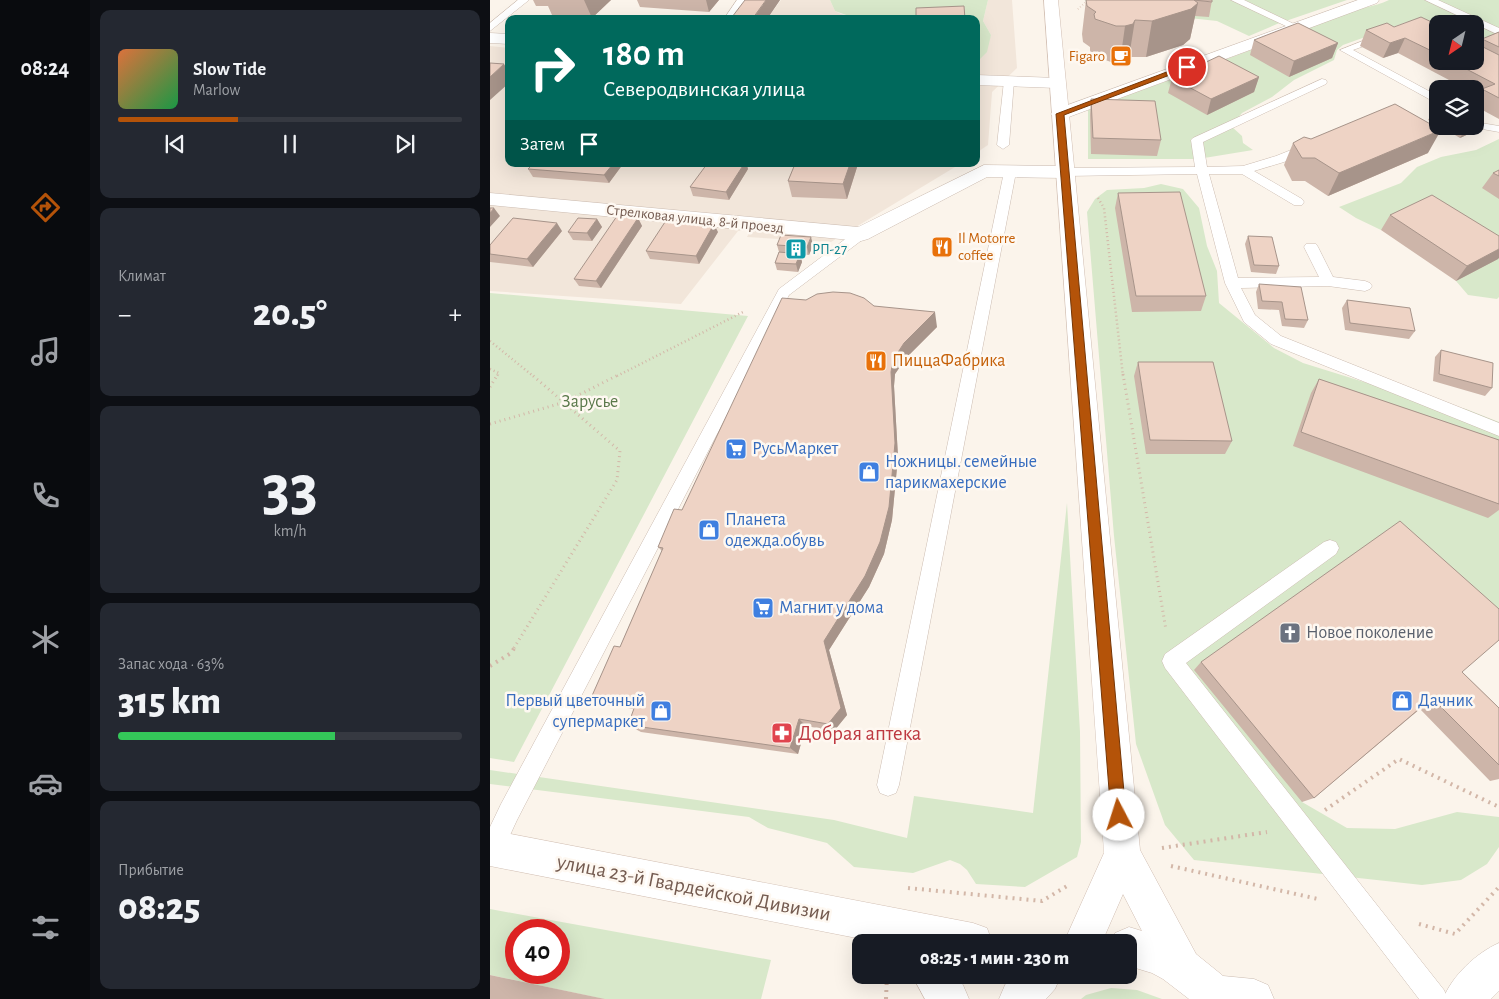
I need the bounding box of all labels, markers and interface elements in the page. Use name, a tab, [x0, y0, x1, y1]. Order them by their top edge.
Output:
north arrow	[1429, 15, 1484, 70]
map controls	[1429, 15, 1484, 135]
icon: right	[520, 35, 585, 100]
text: 180 m	[603, 37, 685, 72]
cafe icon: Figaro	[1109, 44, 1133, 68]
pin	[1166, 46, 1208, 88]
place label: Figaro	[1069, 49, 1105, 64]
icon: arrive	[1173, 53, 1201, 81]
text: 08:24	[21, 57, 69, 79]
text: Slow Tide	[193, 60, 266, 79]
text: Северодвинская улица	[603, 78, 805, 100]
button: layers	[1429, 80, 1484, 135]
text: Marlow	[193, 82, 240, 98]
icon: previous	[161, 130, 189, 158]
icon: pause	[276, 130, 304, 158]
icon: next	[391, 130, 419, 158]
icon: arrive	[575, 130, 603, 158]
text: Затем	[520, 135, 565, 154]
icon: directions	[28, 190, 63, 225]
street label: Стрелковая улица, 8-й проезд	[605, 202, 785, 236]
place label: Il Motorre coffee	[958, 231, 1016, 263]
restaurant icon: Il Motorre coffee	[930, 235, 954, 259]
building icon: РП-27	[784, 237, 808, 261]
place label: РП-27	[812, 242, 847, 257]
text: Климат	[118, 268, 166, 284]
text: 20.5°	[253, 295, 327, 333]
text: −	[118, 301, 131, 329]
text: +	[449, 301, 462, 329]
icon: music	[28, 334, 63, 369]
restaurant icon: ПиццаФабрика	[864, 349, 888, 373]
place label: ПиццаФабрика	[892, 351, 1005, 370]
park label: Зарусье	[562, 393, 618, 411]
supermarket icon: РусьМаркет	[724, 437, 748, 461]
place label: РусьМаркет	[752, 440, 839, 458]
place label: Ножницы. семейные парикмахерские	[885, 453, 1037, 492]
text: 33	[262, 457, 318, 522]
shop icon: Ножницы. семейные парикмахерские	[857, 460, 881, 484]
icon: phone	[28, 478, 63, 513]
place label: Планета одежда.обувь	[725, 511, 824, 550]
shop icon: Планета одежда.обувь	[697, 518, 721, 542]
text: km/h	[273, 523, 307, 539]
supermarket icon: Магнит у дома	[751, 596, 775, 620]
place label: Магнит у дома	[779, 599, 884, 617]
church icon: Новое поколение	[1278, 621, 1302, 645]
icon: climate	[28, 622, 63, 657]
place label: Новое поколение	[1306, 624, 1434, 642]
text: Запас хода · 63%	[118, 656, 224, 672]
text: 315 km	[118, 683, 221, 721]
shop icon: Дачник	[1390, 689, 1414, 713]
place label: Первый цветочный супермаркет	[505, 692, 646, 731]
place label: Дачник	[1418, 692, 1474, 710]
shop icon: Первый цветочный супермаркет	[649, 699, 673, 723]
pharmacy icon: Добрая аптека	[770, 721, 794, 745]
place label: Добрая аптека	[798, 723, 922, 744]
icon: car	[28, 766, 63, 801]
position arrow	[1092, 788, 1144, 840]
street label: улица 23-й Гвардейской Дивизии	[554, 851, 833, 925]
text: Прибытие	[118, 862, 184, 878]
text: 08:25	[118, 889, 200, 927]
icon: filters	[28, 910, 63, 945]
speed limit sign: 40	[505, 919, 570, 984]
text: 08:25 · 1 мин · 230 m	[920, 949, 1069, 968]

